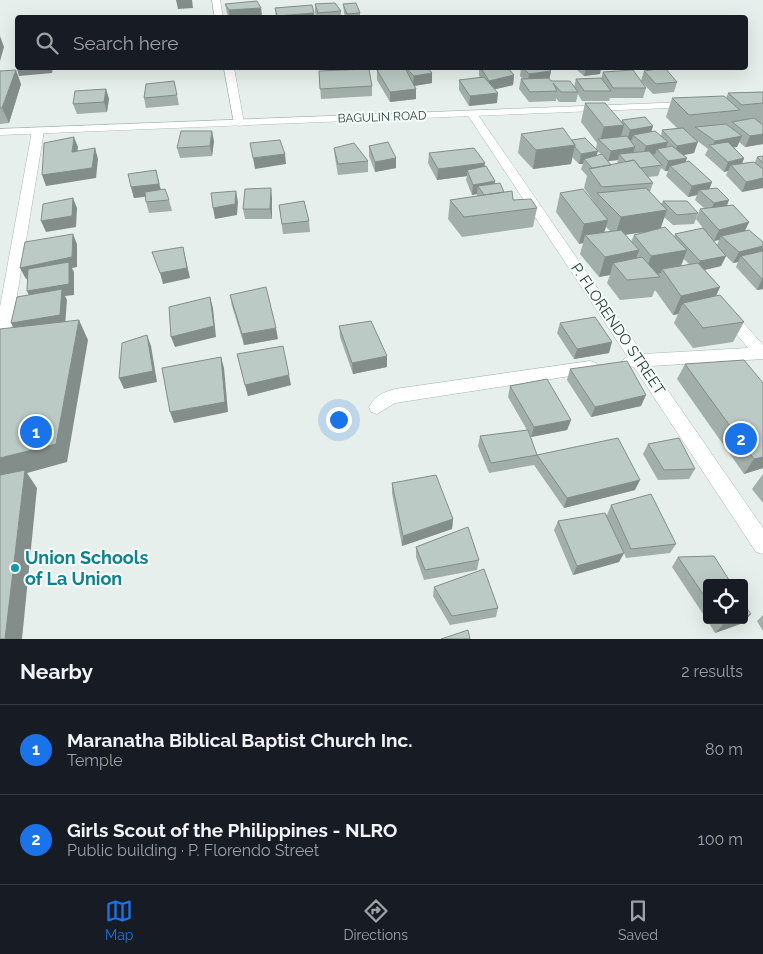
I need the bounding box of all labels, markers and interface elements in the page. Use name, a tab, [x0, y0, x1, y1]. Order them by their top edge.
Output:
search box	[15, 15, 748, 70]
icon: search	[33, 29, 61, 57]
text: Search here	[73, 32, 179, 54]
street label: BAGULIN ROAD	[337, 108, 427, 126]
street label: P. FLORENDO STREET	[567, 260, 669, 398]
your location	[326, 407, 352, 433]
pin: 1	[20, 413, 52, 451]
pin: 2	[725, 420, 757, 458]
place label: Union Schools of La Union	[25, 547, 148, 589]
marker: Union Schools of La Union	[9, 562, 21, 574]
map controls	[703, 579, 748, 624]
button: locate	[703, 579, 748, 624]
text: Nearby	[20, 659, 93, 684]
text: 2 results	[681, 662, 743, 681]
text: Maranatha Biblical Baptist Church Inc.	[67, 729, 413, 751]
text: 1	[32, 740, 40, 759]
text: 80 m	[705, 740, 743, 759]
text: Temple	[67, 751, 123, 770]
text: Girls Scout of the Philippines - NLRO	[67, 819, 397, 841]
text: 2	[31, 830, 41, 849]
text: 100 m	[698, 830, 743, 849]
text: Public building · P. Florendo Street	[67, 841, 319, 860]
tab: Map	[105, 897, 133, 943]
tab: Directions	[343, 897, 408, 943]
tab: Saved	[618, 897, 658, 943]

